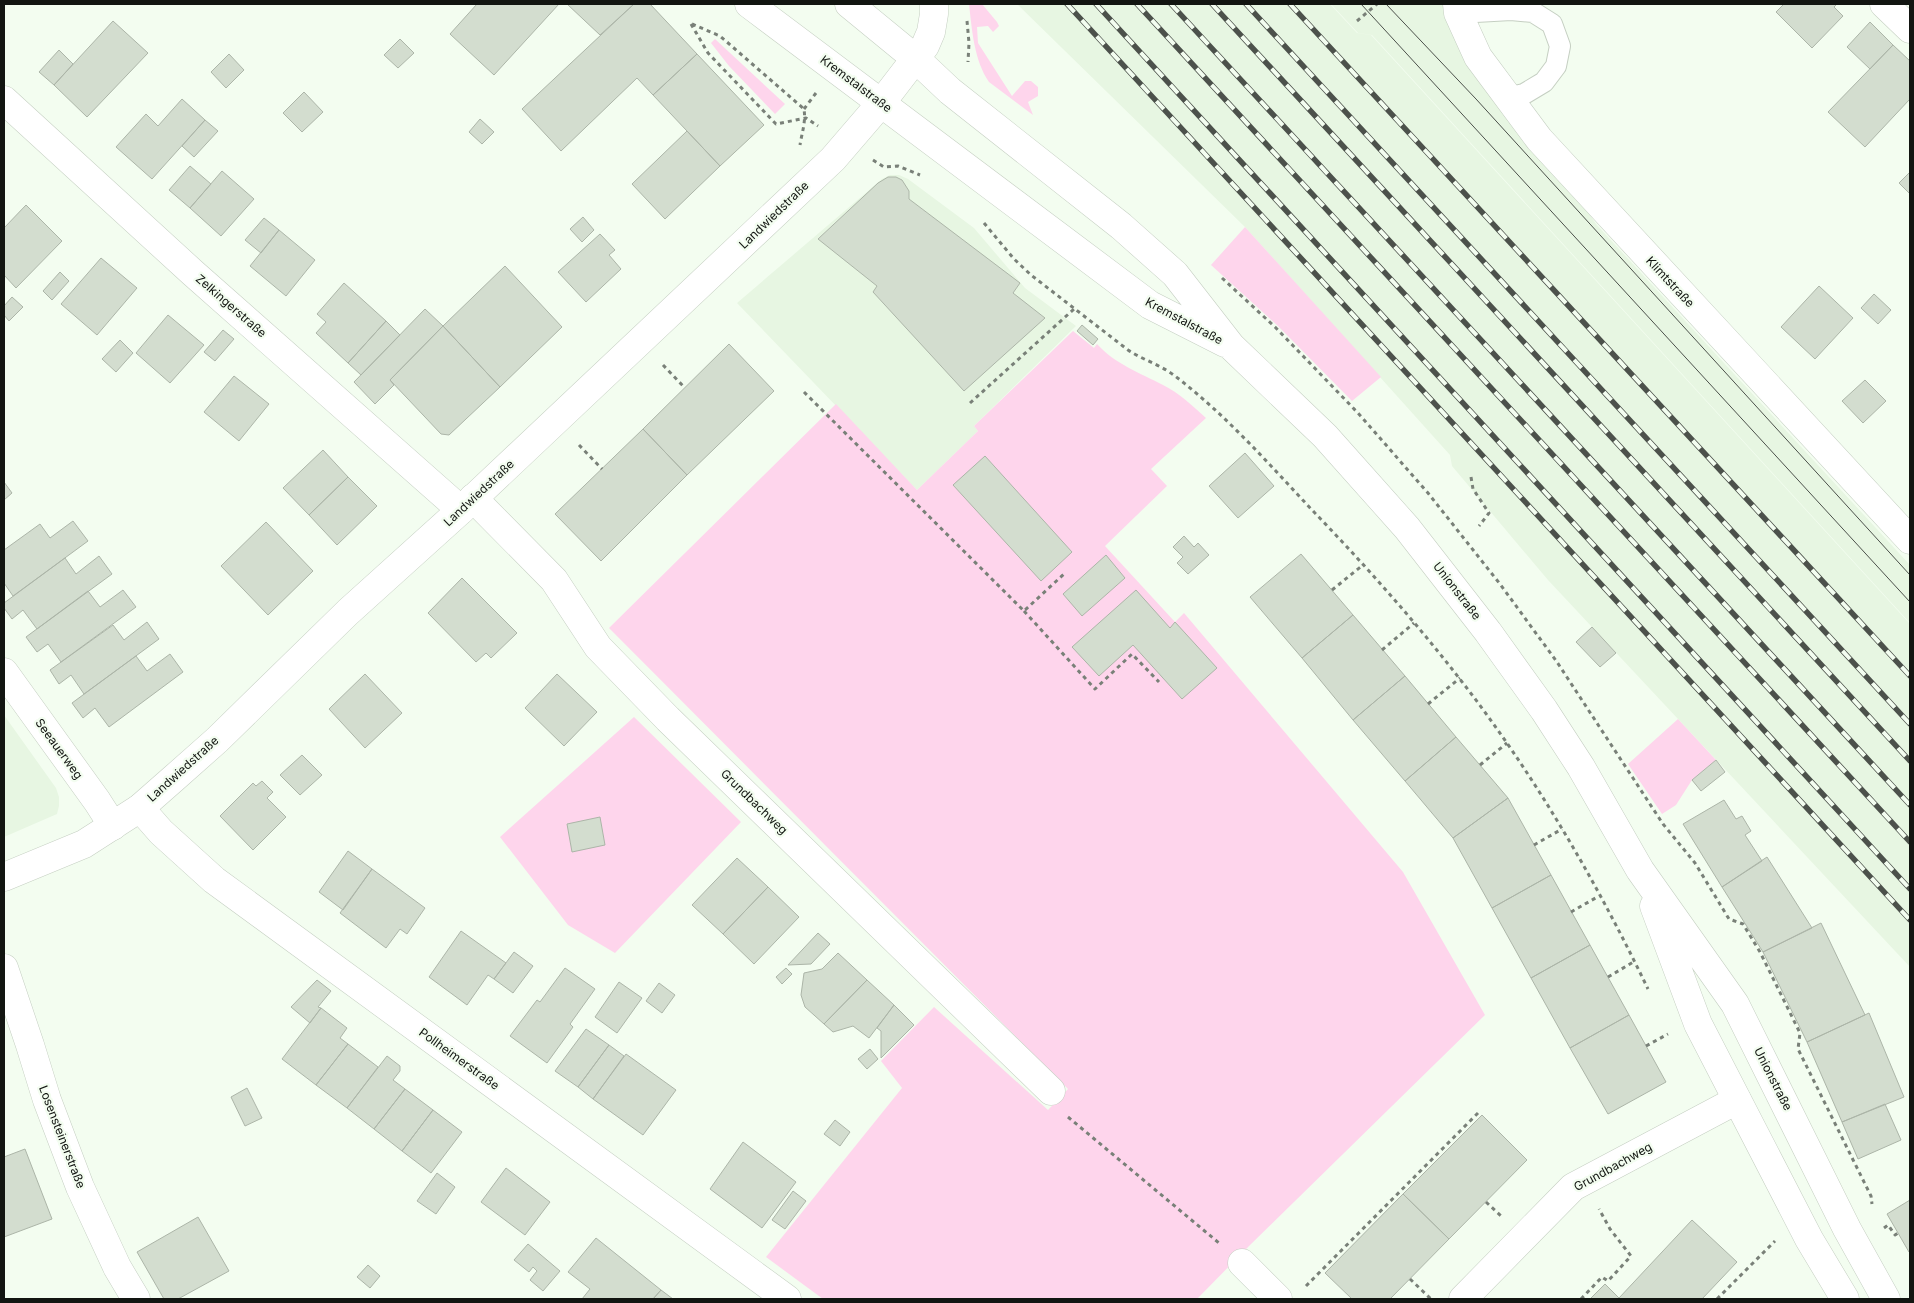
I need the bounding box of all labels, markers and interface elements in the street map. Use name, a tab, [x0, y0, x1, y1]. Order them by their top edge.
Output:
street label: Kremstalstraße	[818, 52, 895, 115]
street label: Landwiedstraße	[736, 178, 812, 252]
street label: Klimtstraße	[1643, 253, 1698, 310]
street label: Zelkingerstraße	[193, 271, 270, 340]
street label: Kremstalstraße	[1143, 294, 1226, 347]
street label: Landwiedstraße	[440, 456, 517, 529]
street label: Unionstraße	[1430, 559, 1485, 623]
street label: Seeauerweg	[32, 715, 86, 782]
street label: Landwiedstraße	[144, 733, 221, 805]
street label: Grundbachweg	[718, 766, 791, 837]
street label: Pollheimerstraße	[416, 1024, 502, 1093]
street label: Unionstraße	[1751, 1045, 1796, 1113]
street label: Losensteinerstraße	[36, 1083, 89, 1190]
street label: Grundbachweg	[1571, 1139, 1654, 1194]

